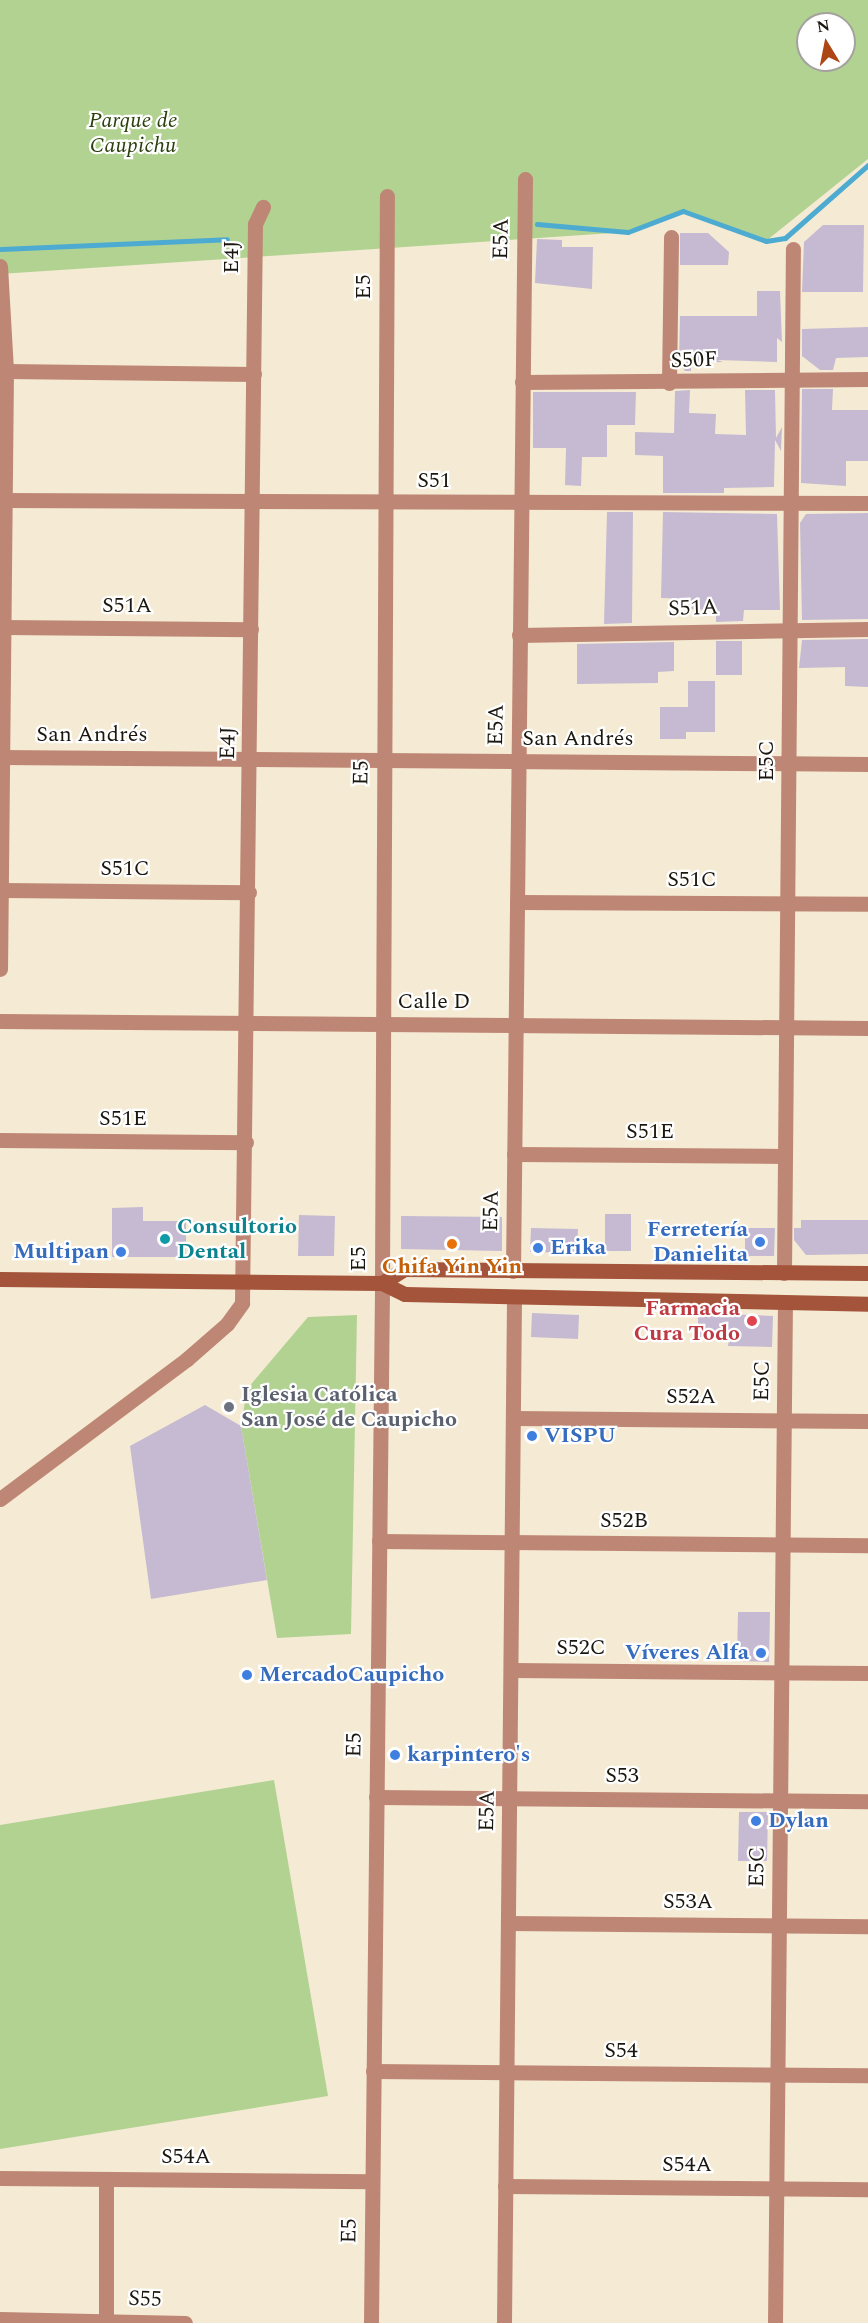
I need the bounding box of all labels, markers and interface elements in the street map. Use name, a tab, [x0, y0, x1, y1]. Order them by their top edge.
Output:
north arrow	[796, 12, 856, 72]
text: N	[815, 13, 832, 39]
park label: Parque de Caupichu	[88, 107, 178, 158]
street label: E5A	[487, 218, 515, 260]
street label: E4J	[219, 240, 245, 274]
street label: E5	[351, 274, 377, 300]
street label: S50F	[670, 346, 718, 374]
street label: S51	[417, 468, 451, 494]
street label: S51A	[102, 593, 152, 619]
street label: S51A	[667, 594, 719, 622]
street label: E5A	[482, 704, 510, 746]
street label: San Andrés	[36, 722, 148, 748]
street label: E4J	[215, 726, 241, 760]
street label: San Andrés	[522, 726, 634, 752]
street label: E5C	[754, 740, 780, 782]
street label: E5	[348, 760, 374, 786]
street label: S51C	[100, 856, 150, 882]
street label: S51C	[667, 867, 717, 893]
street label: Calle D	[398, 989, 470, 1015]
street label: S51E	[99, 1106, 147, 1132]
street label: S51E	[626, 1119, 674, 1145]
street label: E5A	[477, 1190, 505, 1232]
place label: Consultorio Dental	[177, 1213, 297, 1264]
place label: Ferretería Danielita	[647, 1216, 748, 1268]
marker: Consultorio Dental	[158, 1232, 172, 1246]
place label: Erika	[550, 1235, 606, 1261]
marker: Ferretería Danielita	[753, 1235, 767, 1249]
marker: Chifa Yin Yin	[445, 1237, 459, 1251]
place label: Multipan	[13, 1239, 109, 1265]
marker: Erika	[531, 1241, 545, 1255]
marker: Multipan	[114, 1245, 128, 1259]
street label: E5	[346, 1246, 372, 1272]
place label: Chifa Yin Yin	[382, 1254, 522, 1280]
place label: Farmacia Cura Todo	[634, 1295, 740, 1346]
marker: Farmacia Cura Todo	[745, 1314, 759, 1328]
street label: E5C	[748, 1360, 776, 1402]
place label: Iglesia Católica San José de Caupicho	[241, 1381, 457, 1432]
street label: S52A	[666, 1384, 716, 1410]
marker: Iglesia Católica San José de Caupicho	[222, 1400, 236, 1414]
place label: VISPU	[544, 1423, 616, 1449]
marker: VISPU	[525, 1429, 539, 1443]
street label: S52B	[600, 1508, 648, 1534]
street label: S52C	[556, 1635, 606, 1661]
place label: Víveres Alfa	[625, 1640, 749, 1666]
marker: Víveres Alfa	[754, 1646, 768, 1660]
place label: MercadoCaupicho	[259, 1662, 444, 1688]
marker: MercadoCaupicho	[240, 1668, 254, 1682]
street label: E5	[341, 1732, 367, 1758]
place label: karpintero's	[407, 1742, 530, 1768]
marker: karpintero's	[388, 1748, 402, 1762]
street label: S53	[605, 1763, 639, 1789]
street label: E5A	[473, 1790, 501, 1832]
place label: Dylan	[768, 1808, 829, 1834]
marker: Dylan	[749, 1814, 763, 1828]
street label: E5C	[743, 1846, 771, 1888]
street label: S53A	[663, 1889, 713, 1915]
street label: S54	[604, 2038, 638, 2064]
street label: S54A	[161, 2144, 211, 2170]
street label: S54A	[662, 2152, 712, 2178]
street label: E5	[336, 2218, 362, 2244]
street label: S55	[128, 2285, 162, 2313]

